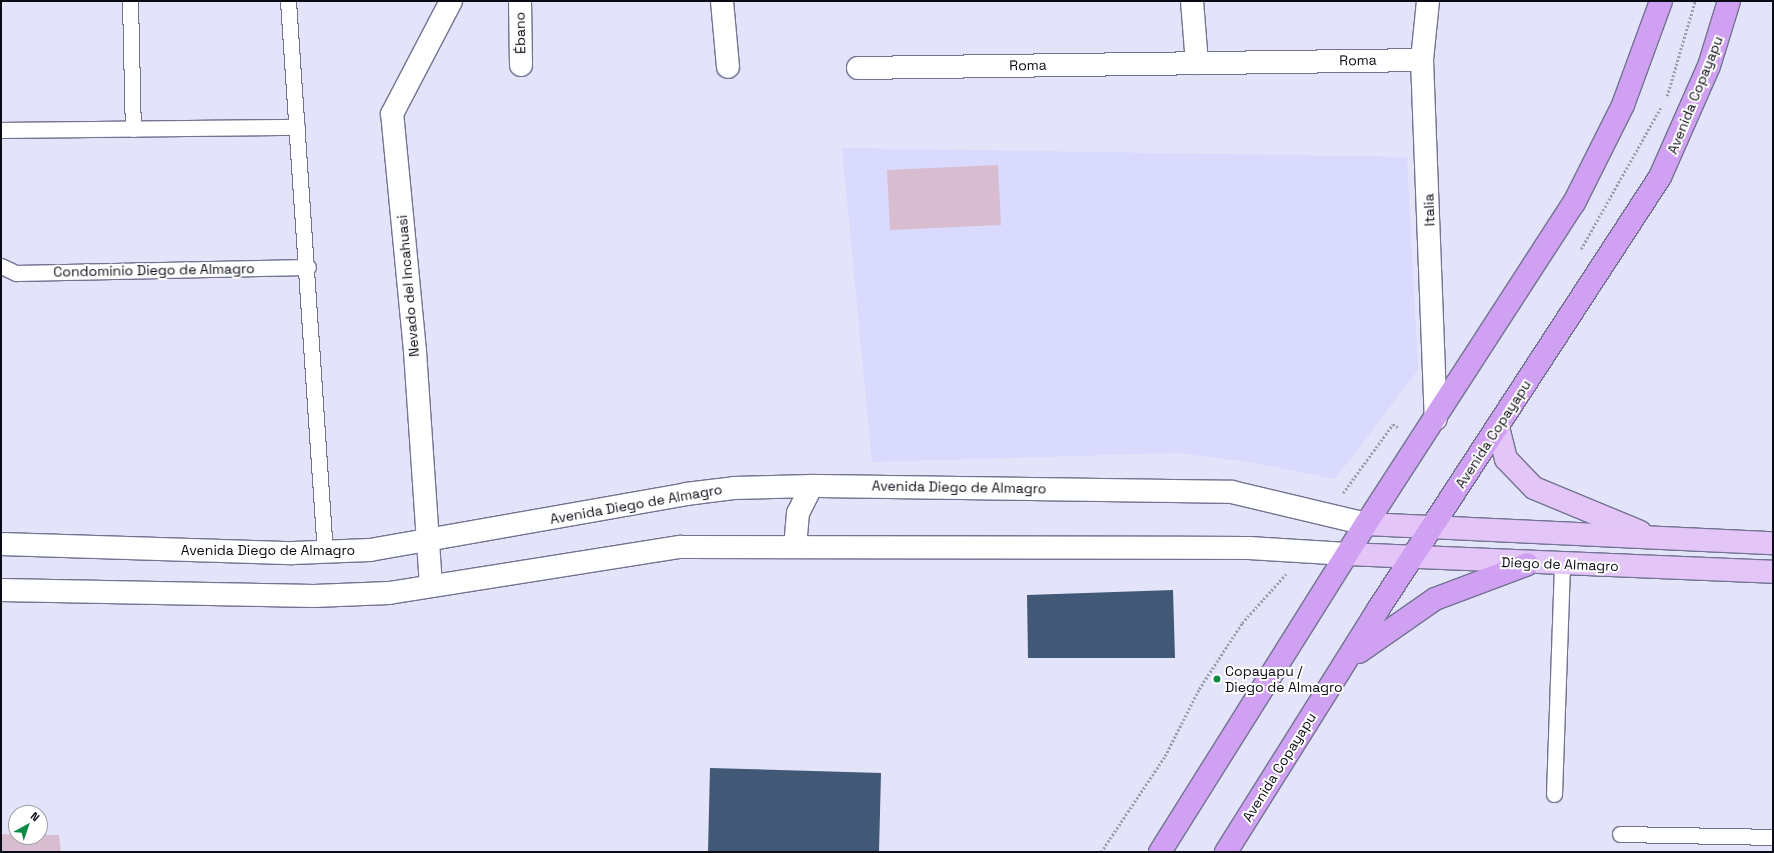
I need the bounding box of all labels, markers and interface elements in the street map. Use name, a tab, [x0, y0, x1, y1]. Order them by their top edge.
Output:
street label: Ébano	[511, 12, 529, 54]
street label: Avenida Copayapu	[1664, 34, 1726, 156]
street label: Roma	[1339, 51, 1377, 69]
street label: Roma	[1009, 56, 1047, 74]
street label: Italia	[1420, 193, 1438, 227]
street label: Nevado del Incahuasi	[393, 214, 423, 358]
street label: Condominio Diego de Almagro	[53, 260, 255, 280]
street label: Avenida Copayapu	[1452, 377, 1534, 491]
street label: Avenida Diego de Almagro	[871, 477, 1047, 497]
street label: Avenida Diego de Almagro	[548, 481, 724, 527]
street label: Avenida Diego de Almagro	[181, 542, 355, 558]
street label: Diego de Almagro	[1501, 554, 1619, 574]
place label: Copayapu / Diego de Almagro	[1225, 663, 1343, 696]
marker: Copayapu / Diego de Almagro	[1212, 674, 1222, 684]
street label: Avenida Copayapu	[1239, 709, 1319, 825]
north arrow	[8, 805, 48, 845]
text: N	[28, 809, 42, 824]

